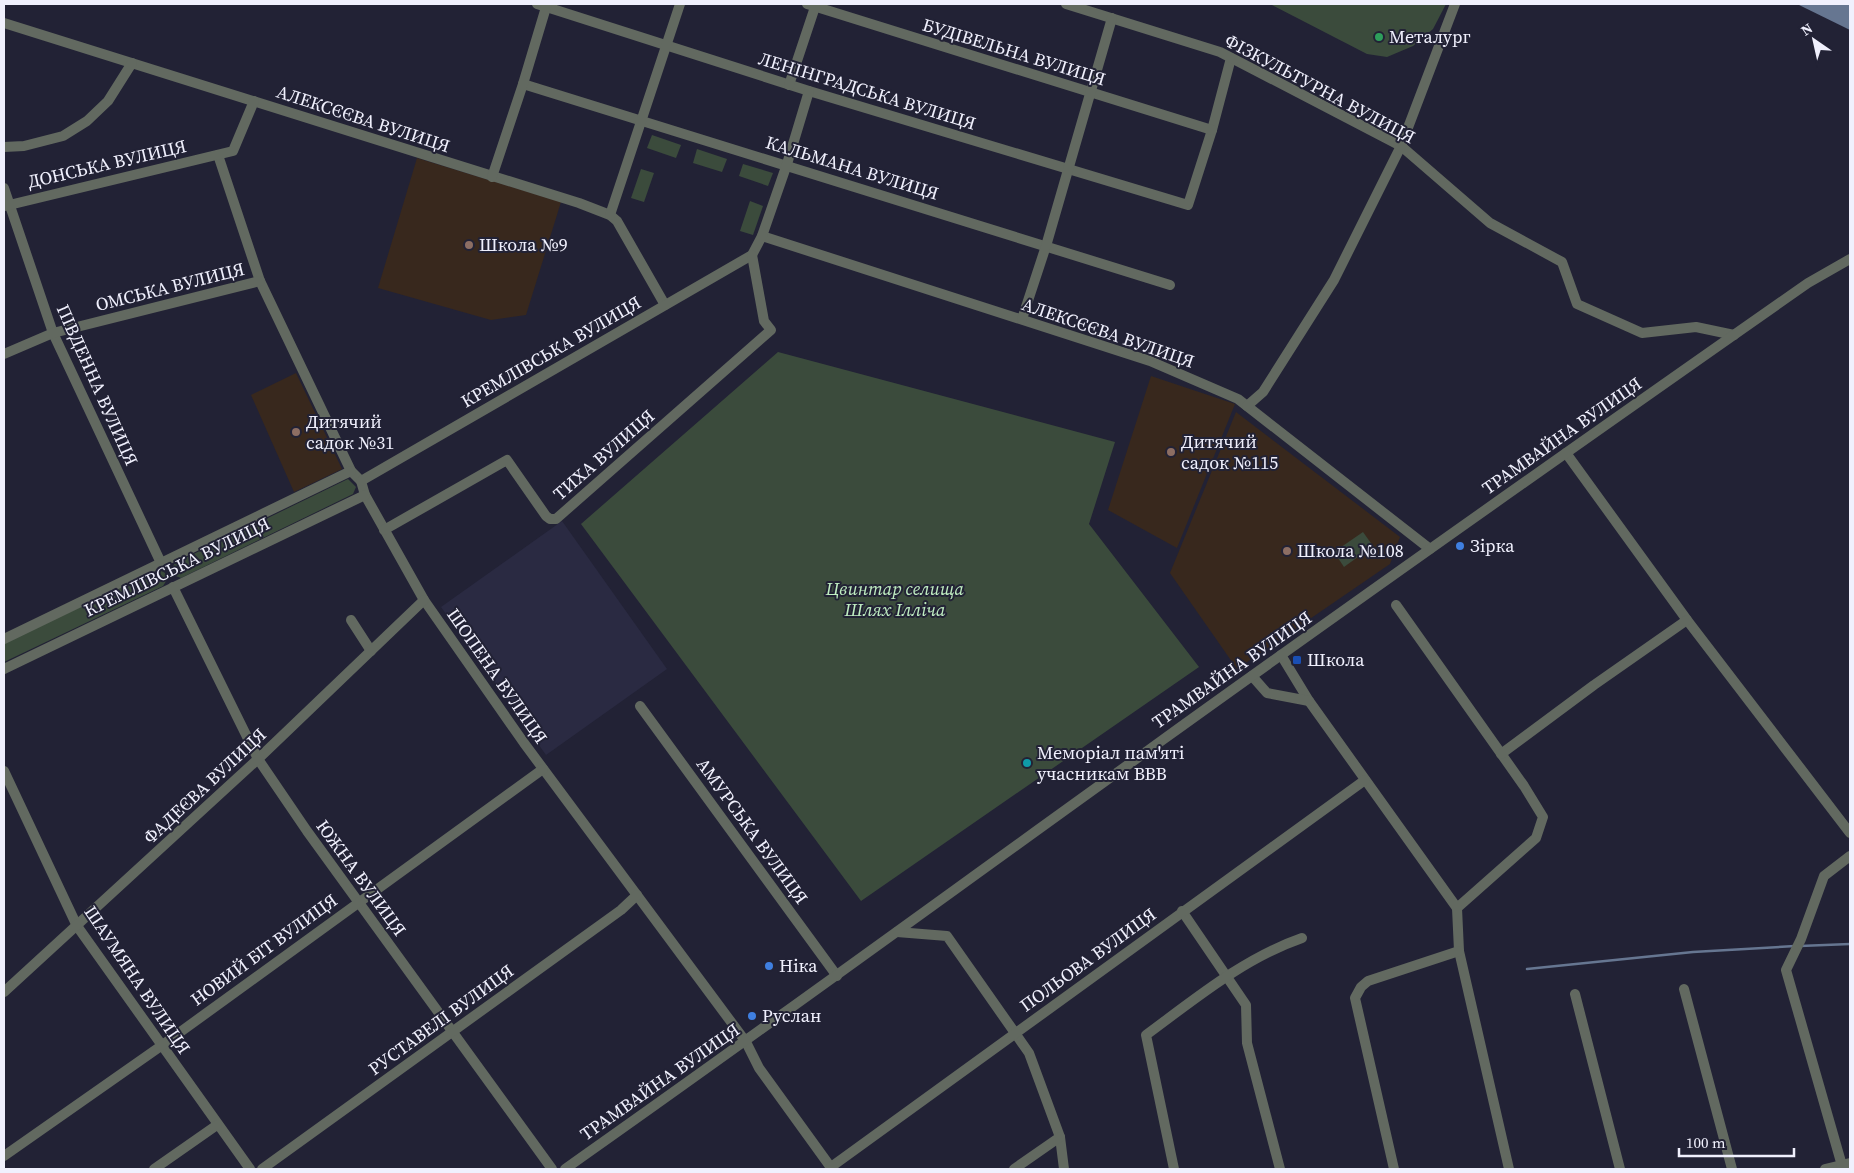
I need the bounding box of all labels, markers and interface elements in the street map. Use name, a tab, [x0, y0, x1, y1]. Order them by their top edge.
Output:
street label: БУДІВЕЛЬНА ВУЛИЦЯ	[920, 12, 1109, 91]
north arrow	[1789, 15, 1839, 65]
text: N	[1797, 18, 1817, 40]
place label: Металург	[1389, 24, 1471, 49]
street label: ФIЗКУЛЬТУРНА ВУЛИЦЯ	[1221, 28, 1420, 149]
marker: Металург	[1373, 31, 1385, 43]
street label: ЛЕНІНГРАДСЬКА ВУЛИЦЯ	[755, 46, 979, 136]
street label: АЛЕКСЄЄВА ВУЛИЦЯ	[273, 79, 453, 158]
street label: КАЛЬМАНА ВУЛИЦЯ	[763, 129, 942, 206]
street label: ДОНСЬКА ВУЛИЦЯ	[25, 133, 189, 194]
place label: Школа №9	[479, 232, 568, 257]
marker: Школа №9	[463, 239, 475, 251]
street label: ОМСЬКА ВУЛИЦЯ	[93, 256, 247, 317]
street label: КРЕМЛІВСЬКА ВУЛИЦЯ	[456, 290, 645, 413]
street label: АЛЕКСЄЄВА ВУЛИЦЯ	[1019, 291, 1198, 374]
street label: ПІВДЕННА ВУЛИЦЯ	[51, 300, 144, 469]
street label: ТРАМВАЙНА ВУЛИЦЯ	[1477, 371, 1647, 500]
street label: ТИХА ВУЛИЦЯ	[548, 404, 660, 506]
place label: Дитячий садок №31	[306, 409, 394, 455]
marker: Дитячий садок №31	[290, 426, 302, 438]
place label: Дитячий садок №115	[1181, 429, 1278, 475]
marker: Дитячий садок №115	[1165, 446, 1177, 458]
street label: КРЕМЛІВСЬКА ВУЛИЦЯ	[80, 511, 274, 622]
place label: Зірка	[1470, 533, 1515, 558]
place label: Школа №108	[1297, 538, 1404, 563]
marker: Зірка	[1454, 540, 1466, 552]
marker: Школа №108	[1281, 545, 1293, 557]
park label: Цвинтар селища Шлях Ілліча	[825, 576, 964, 622]
street label: ШОПЕНА ВУЛИЦЯ	[441, 603, 553, 748]
street label: ТРАМВАЙНА ВУЛИЦЯ	[1147, 605, 1317, 734]
place label: Школа	[1307, 647, 1365, 672]
marker: Школа	[1291, 654, 1303, 666]
street label: ФАДЕЄВА ВУЛИЦЯ	[138, 722, 271, 849]
place label: Меморіал пам'яті учасникам ВВВ	[1037, 740, 1184, 786]
street label: АМУРСЬКА ВУЛИЦЯ	[691, 753, 814, 909]
marker: Меморіал пам'яті учасникам ВВВ	[1021, 757, 1033, 769]
street label: ЮЖНА ВУЛИЦЯ	[311, 814, 412, 941]
street label: НОВИЙ БІТ ВУЛИЦЯ	[185, 888, 342, 1011]
street label: ШАУМЯНА ВУЛИЦЯ	[78, 901, 196, 1059]
street label: ПОЛЬОВА ВУЛИЦЯ	[1015, 902, 1161, 1017]
place label: Ніка	[779, 953, 818, 978]
street label: РУСТАВЕЛІ ВУЛИЦЯ	[363, 958, 518, 1081]
marker: Ніка	[763, 960, 775, 972]
place label: Руслан	[762, 1003, 821, 1028]
marker: Руслан	[746, 1010, 758, 1022]
street label: ТРАМВАЙНА ВУЛИЦЯ	[575, 1017, 745, 1146]
scale bar	[1679, 1126, 1794, 1158]
text: 100 m	[1686, 1132, 1726, 1153]

